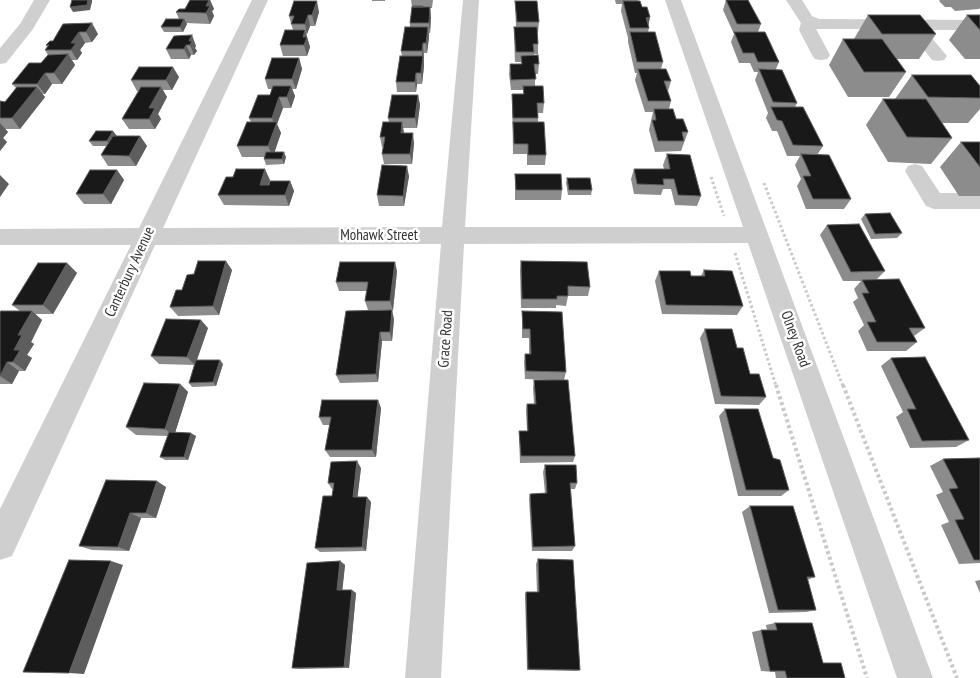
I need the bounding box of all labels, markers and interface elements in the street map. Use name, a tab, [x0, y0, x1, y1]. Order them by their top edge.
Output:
street label: Canterbury Avenue	[101, 224, 159, 320]
street label: Mohawk Street	[340, 227, 418, 245]
street label: Olney Road	[777, 308, 813, 370]
street label: Grace Road	[435, 310, 457, 368]

